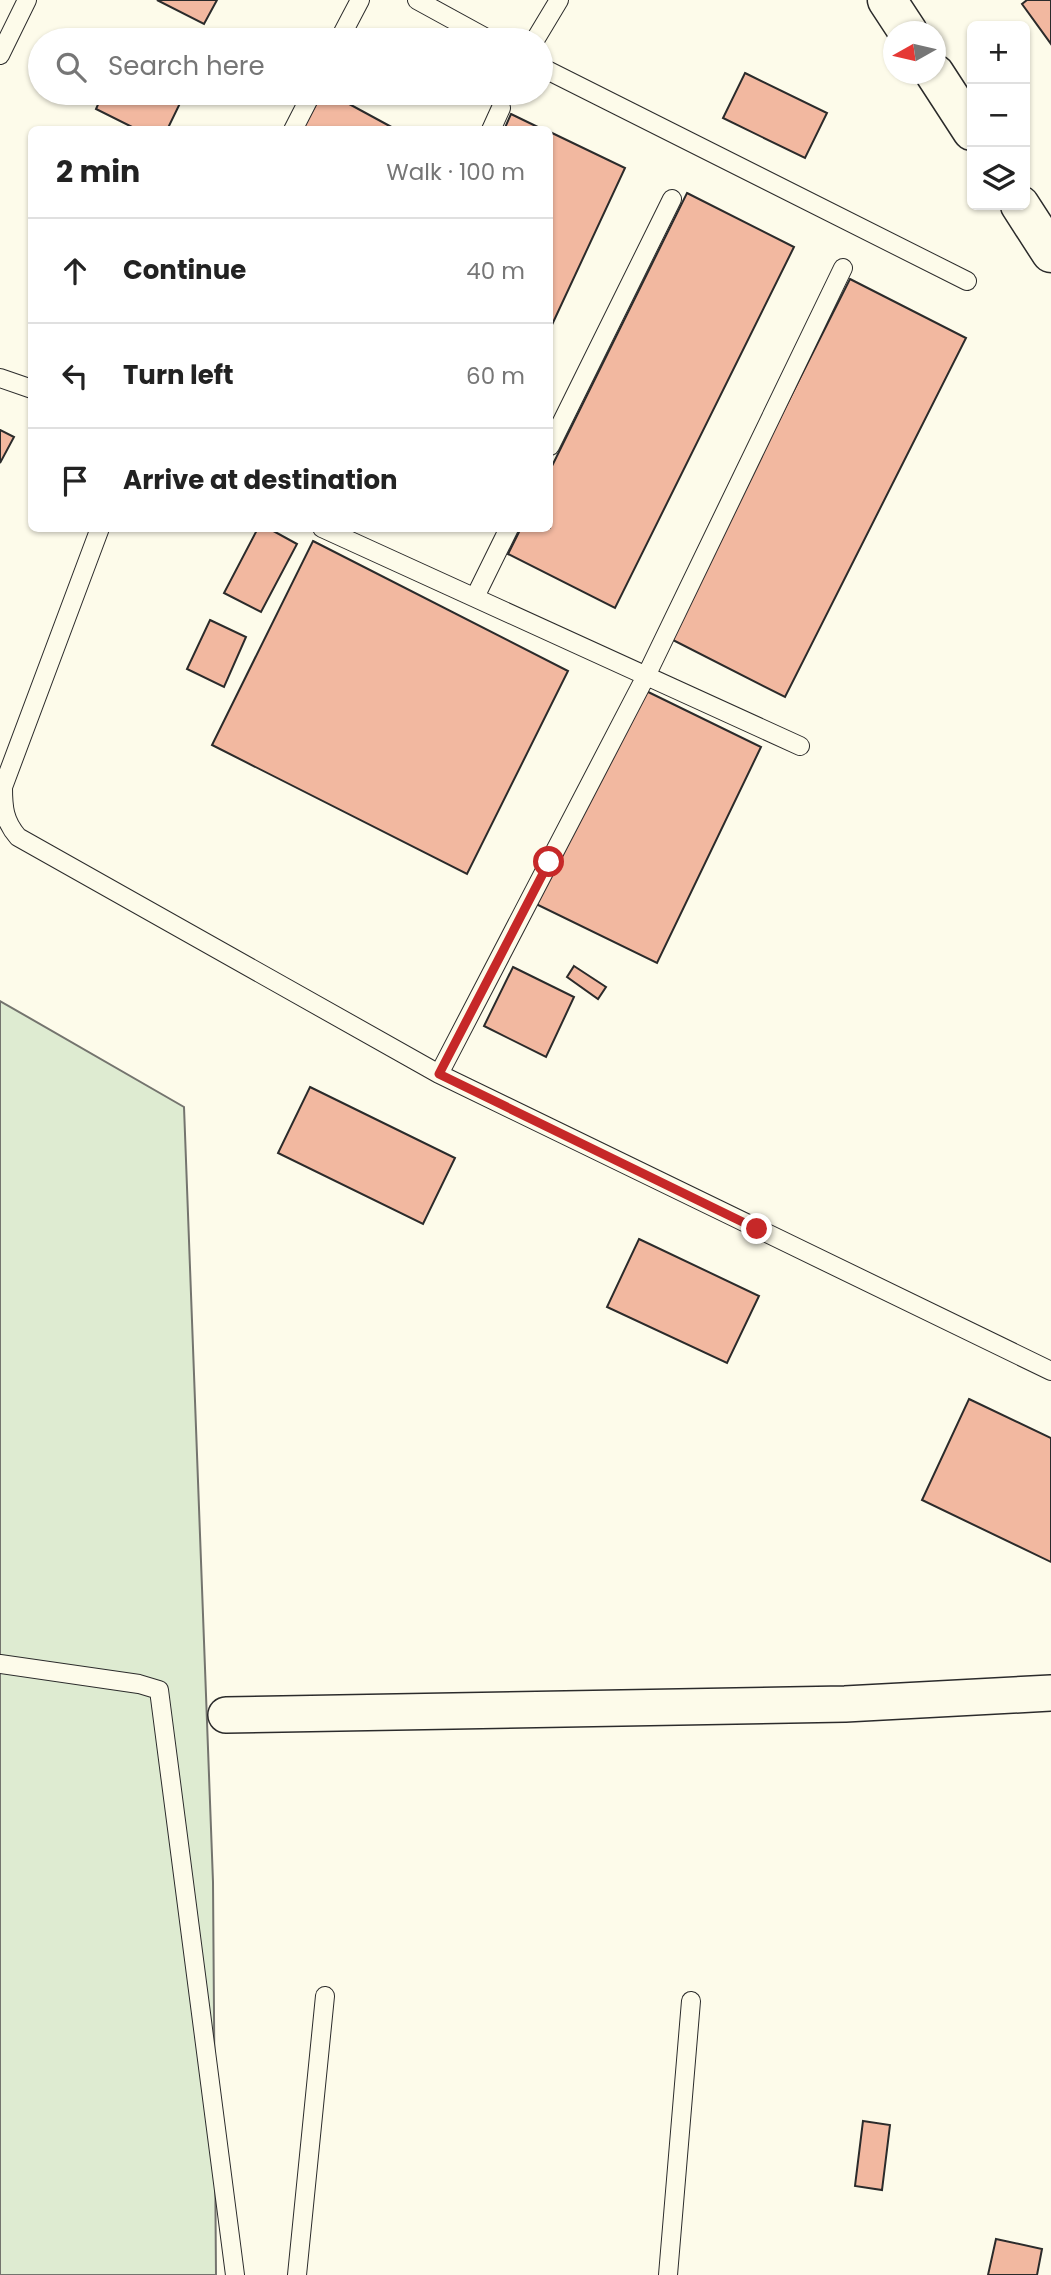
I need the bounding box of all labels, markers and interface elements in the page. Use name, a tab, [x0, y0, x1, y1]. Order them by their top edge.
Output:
north arrow	[883, 21, 946, 84]
map controls	[967, 21, 1030, 210]
button: +	[967, 21, 1030, 84]
search box	[28, 28, 553, 105]
icon: search	[52, 48, 90, 86]
text: Search here	[108, 48, 265, 84]
button: −	[967, 84, 1030, 147]
button: layers	[967, 147, 1030, 210]
text: 2 min	[56, 150, 140, 193]
text: Walk · 100 m	[386, 156, 525, 188]
icon: ahead	[56, 252, 94, 290]
text: Continue	[123, 252, 246, 288]
text: 40 m	[466, 255, 525, 287]
icon: left	[56, 357, 94, 395]
text: Turn left	[123, 357, 234, 393]
text: 60 m	[466, 360, 525, 392]
icon: arrive	[56, 462, 94, 500]
text: Arrive at destination	[123, 462, 398, 498]
route start	[533, 846, 564, 877]
route end	[741, 1213, 772, 1244]

